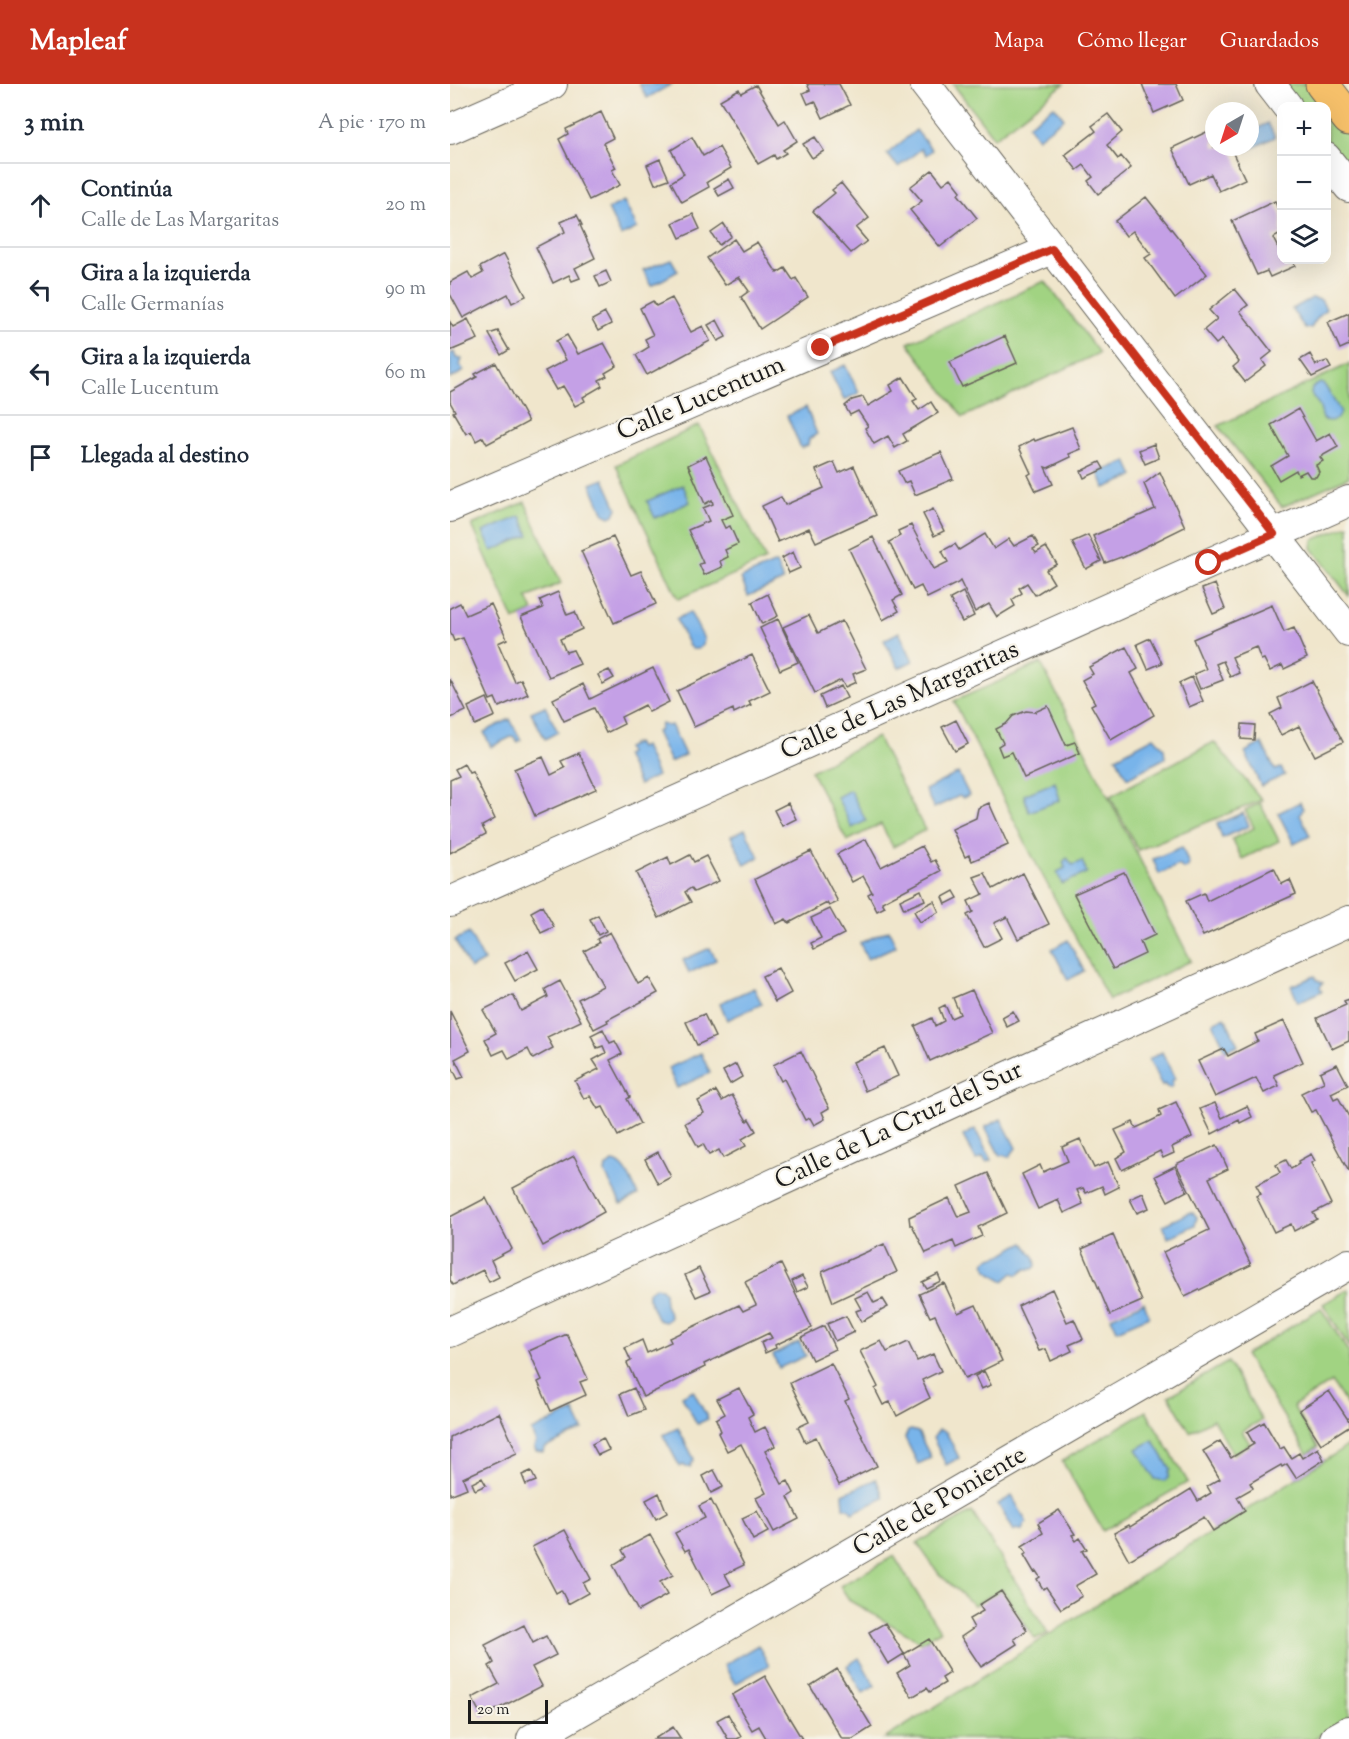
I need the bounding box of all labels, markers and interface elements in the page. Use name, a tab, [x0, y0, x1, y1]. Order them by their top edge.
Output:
text: Mapleaf	[30, 22, 127, 62]
text: Mapa	[994, 27, 1044, 57]
text: Cómo llegar	[1077, 27, 1187, 57]
text: Guardados	[1220, 27, 1319, 57]
north arrow	[1205, 102, 1259, 156]
map controls	[1277, 102, 1331, 264]
button: +	[1277, 102, 1331, 156]
text: 3 min	[24, 105, 84, 142]
text: A pie · 170 m	[318, 109, 426, 138]
button: −	[1277, 156, 1331, 210]
text: Continúa	[81, 175, 172, 207]
icon: ahead	[24, 189, 57, 222]
text: 20 m	[385, 191, 426, 220]
text: Calle de Las Margaritas	[81, 207, 279, 236]
button: layers	[1277, 210, 1331, 264]
text: Gira a la izquierda	[81, 259, 251, 291]
icon: left	[24, 273, 57, 306]
text: 90 m	[385, 275, 426, 304]
text: Calle Germanías	[81, 291, 224, 320]
route end	[807, 334, 833, 360]
text: Gira a la izquierda	[81, 343, 251, 375]
street label: Calle Lucentum	[611, 347, 791, 451]
icon: left	[24, 357, 57, 390]
text: 60 m	[385, 359, 426, 388]
text: Calle Lucentum	[81, 375, 219, 404]
icon: arrive	[24, 441, 57, 474]
text: Llegada al destino	[81, 441, 249, 473]
route start	[1195, 549, 1221, 575]
street label: Calle de Las Margaritas	[775, 632, 1025, 770]
street label: Calle de La Cruz del Sur	[769, 1052, 1029, 1200]
street label: Calle de Poniente	[846, 1437, 1034, 1567]
scale bar	[468, 1697, 548, 1724]
text: 20 m	[477, 1699, 510, 1722]

